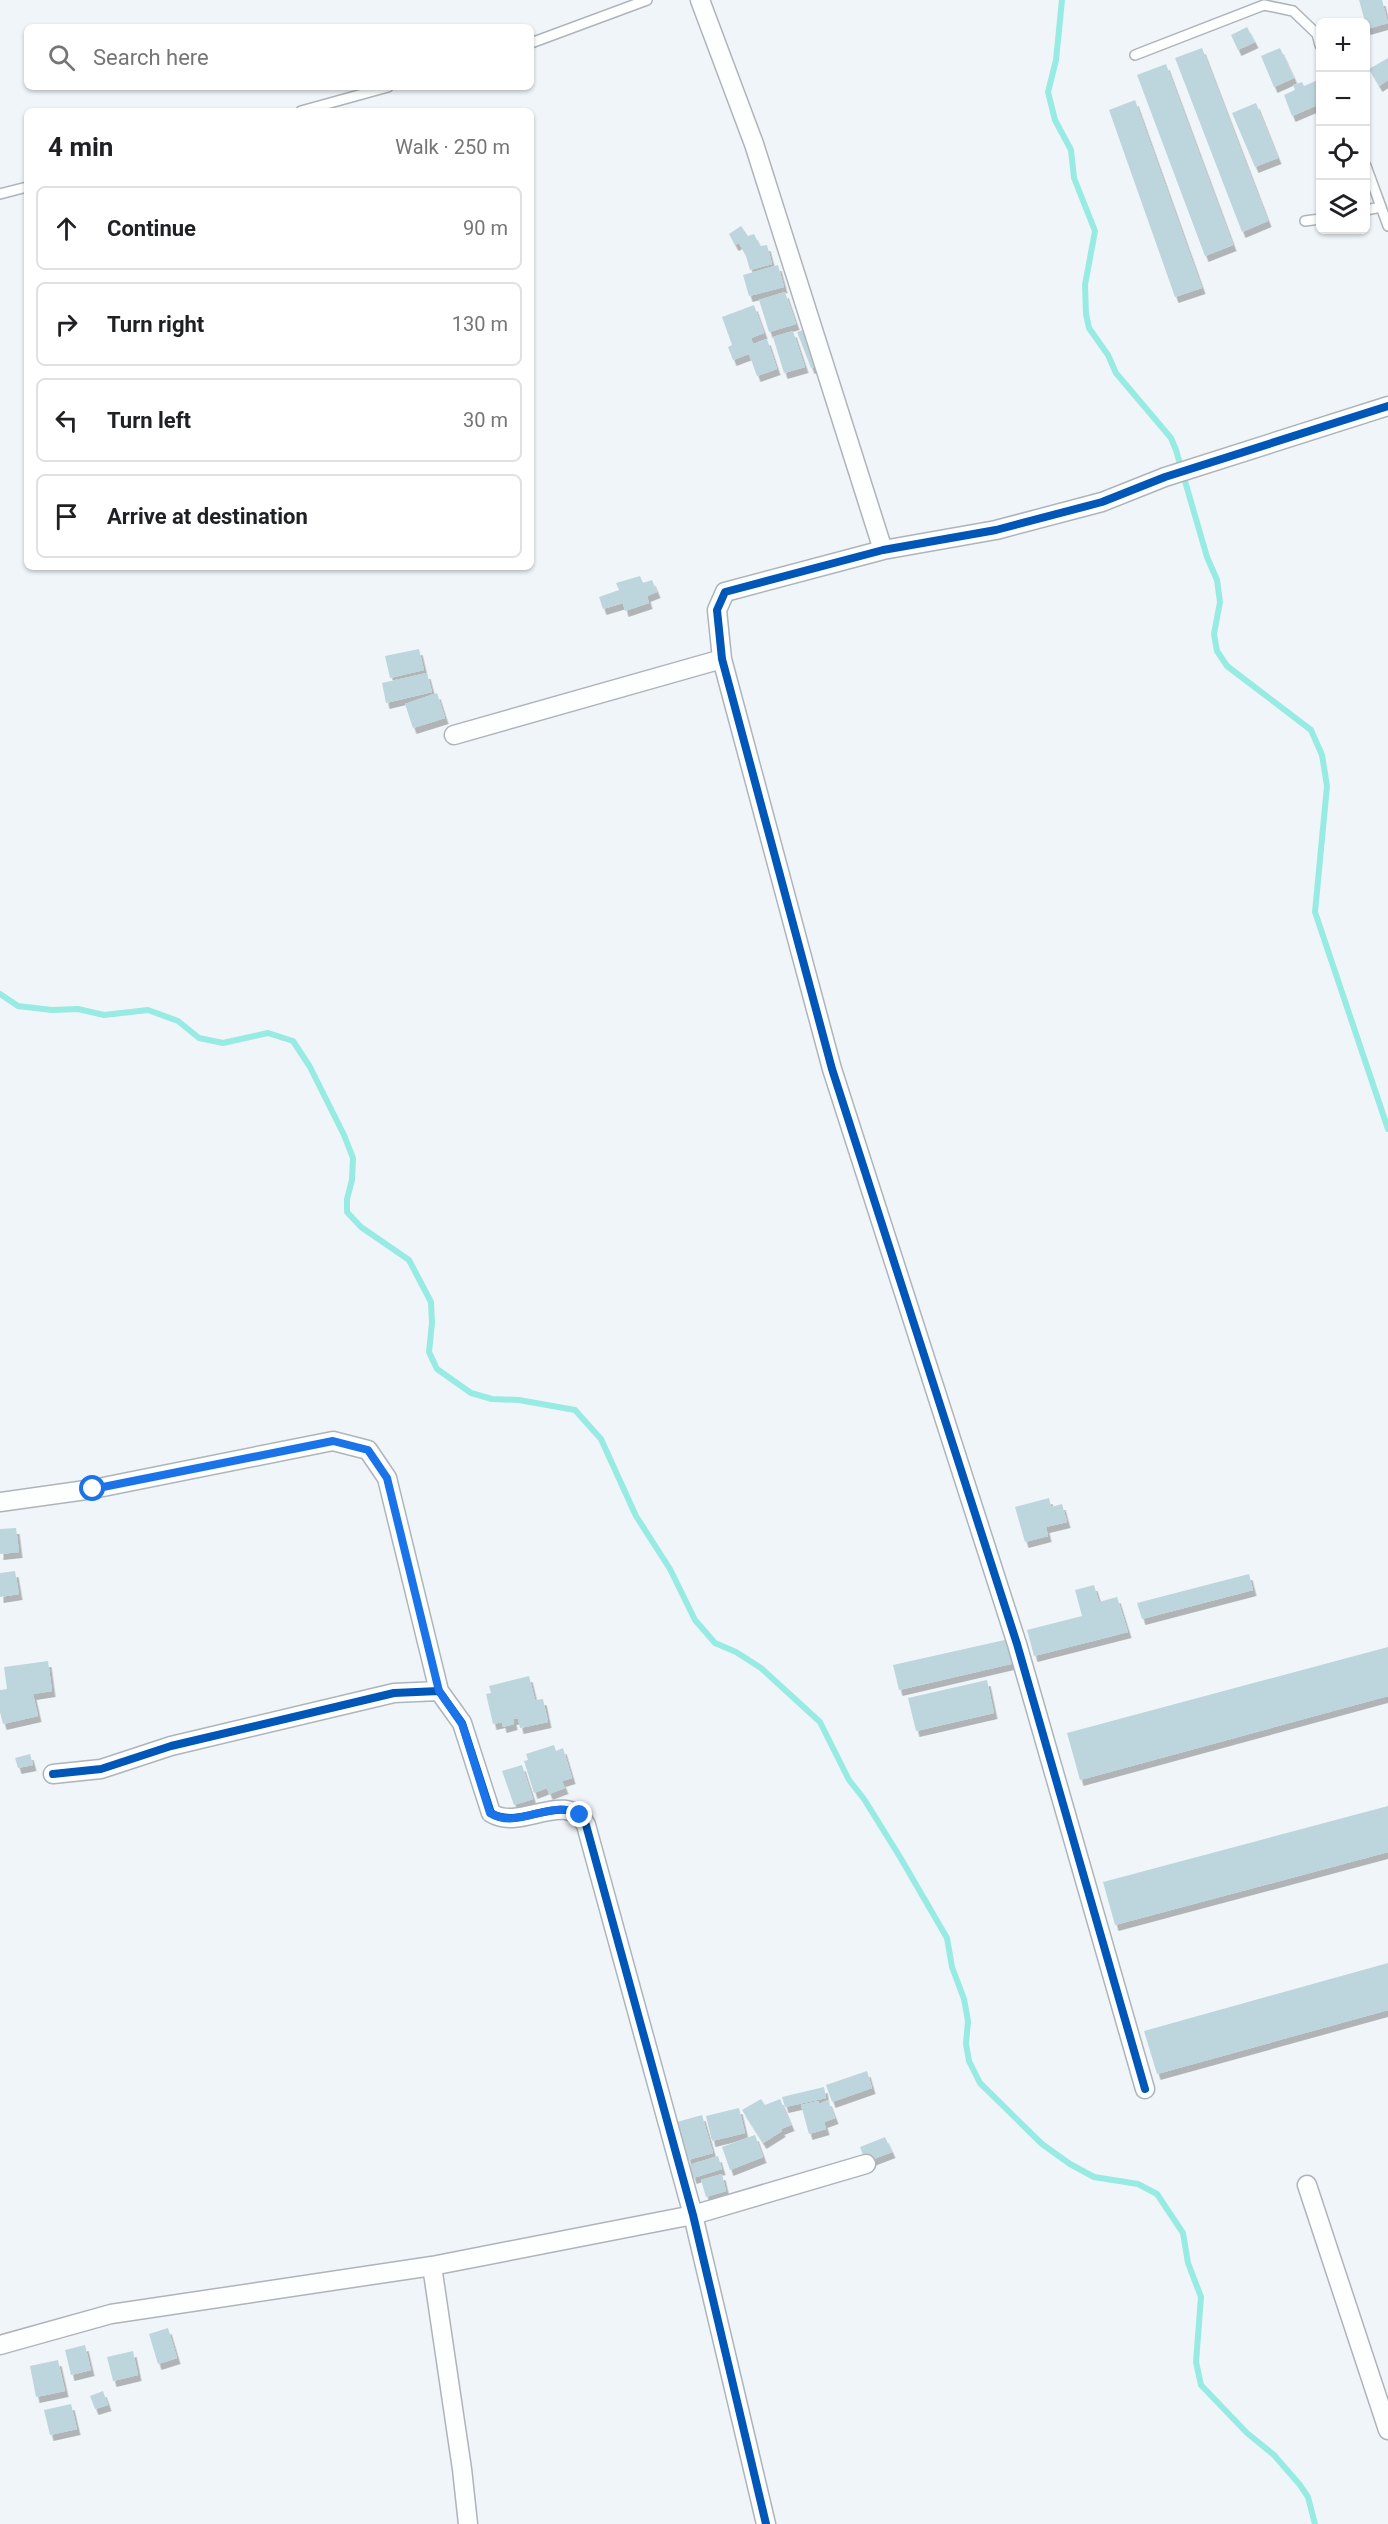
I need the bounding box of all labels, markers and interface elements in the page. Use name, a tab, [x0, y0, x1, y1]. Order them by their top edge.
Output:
map controls	[1316, 18, 1370, 234]
button: +	[1316, 18, 1370, 72]
search box	[24, 24, 534, 90]
icon: search	[45, 41, 78, 74]
text: Search here	[93, 45, 209, 70]
button: −	[1316, 72, 1370, 126]
button: locate	[1316, 126, 1370, 180]
text: 4 min	[48, 132, 113, 162]
text: Walk · 250 m	[395, 135, 510, 159]
button: layers	[1316, 180, 1370, 234]
icon: ahead	[50, 212, 83, 245]
text: Continue	[107, 216, 196, 241]
text: 90 m	[463, 216, 508, 240]
icon: right	[50, 308, 83, 341]
text: Turn right	[107, 312, 204, 337]
text: 130 m	[452, 312, 508, 336]
icon: left	[50, 404, 83, 437]
text: Turn left	[107, 408, 191, 433]
text: 30 m	[463, 408, 508, 432]
icon: arrive	[50, 500, 83, 533]
text: Arrive at destination	[107, 504, 308, 529]
route start	[79, 1475, 105, 1501]
route end	[566, 1801, 592, 1827]

